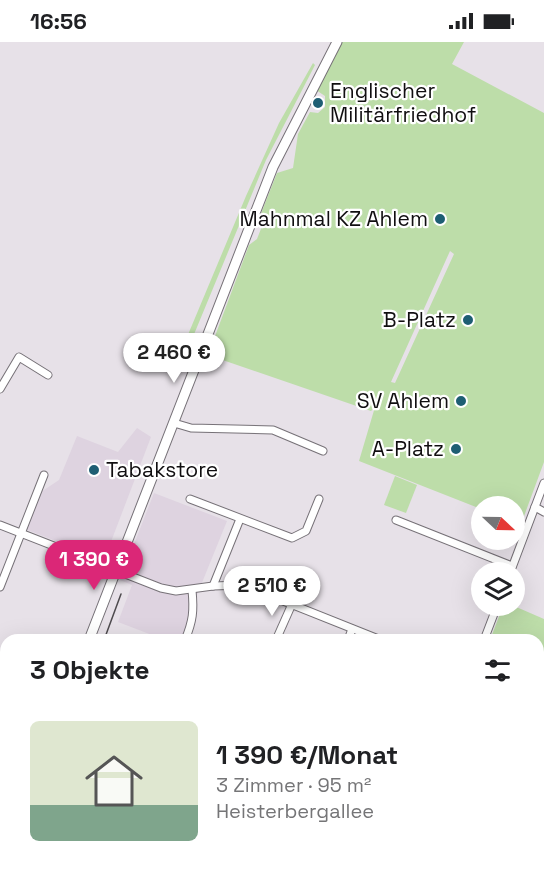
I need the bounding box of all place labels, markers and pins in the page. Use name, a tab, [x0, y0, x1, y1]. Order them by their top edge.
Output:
place label: Englischer Militärfriedhof	[330, 77, 476, 128]
marker: Englischer Militärfriedhof	[311, 96, 325, 110]
place label: Mahnmal KZ Ahlem	[240, 205, 428, 232]
marker: Mahnmal KZ Ahlem	[433, 212, 447, 226]
place label: B-Platz	[383, 306, 456, 333]
marker: B-Platz	[461, 313, 475, 327]
pin: 2 460 €	[119, 333, 229, 384]
place label: SV Ahlem	[357, 387, 449, 414]
marker: SV Ahlem	[454, 394, 468, 408]
place label: A-Platz	[372, 435, 444, 462]
marker: A-Platz	[449, 442, 463, 456]
place label: Tabakstore	[106, 456, 218, 483]
marker: Tabakstore	[87, 463, 101, 477]
pin: 1 390 €	[39, 540, 149, 591]
pin: 2 510 €	[217, 566, 327, 617]

